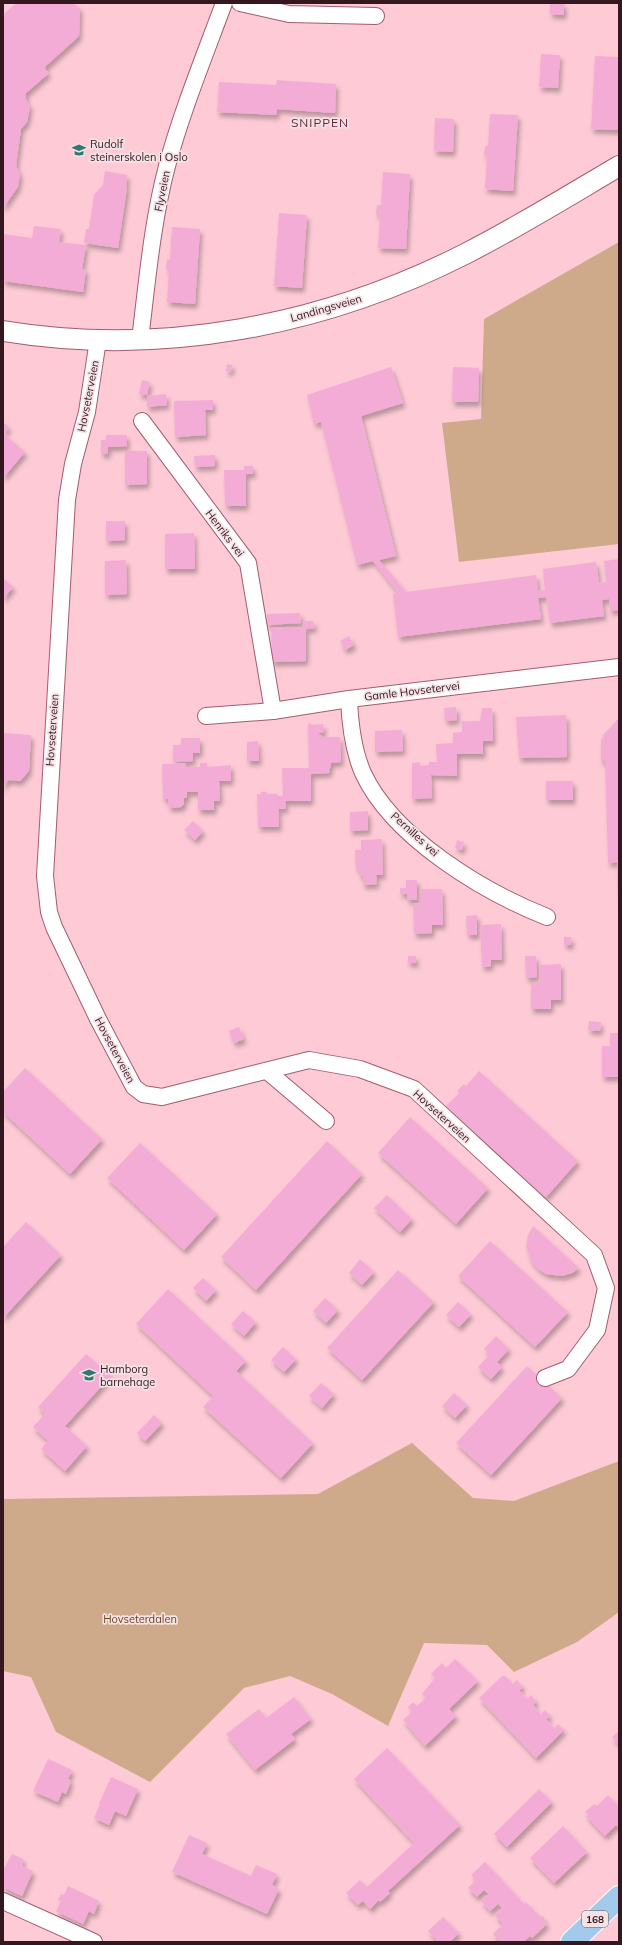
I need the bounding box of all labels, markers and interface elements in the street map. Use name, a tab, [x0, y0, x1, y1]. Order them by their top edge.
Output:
district label: SNIPPEN	[291, 115, 349, 130]
place label: Rudolf steinerskolen i Oslo	[90, 137, 188, 164]
school or university icon: Rudolf steinerskolen i Oslo	[71, 142, 87, 158]
street label: Flyveien	[151, 169, 173, 213]
street label: Landingsveien	[289, 291, 363, 325]
street label: Hovseterveien	[74, 359, 102, 433]
street label: Henriks vei	[203, 507, 247, 559]
street label: Gamle Hovsetervei	[363, 678, 461, 704]
street label: Hovseterveien	[42, 693, 62, 767]
street label: Pernilles vei	[388, 809, 442, 859]
street label: Hovseterveien	[92, 1015, 138, 1085]
street label: Hovseterveien	[410, 1086, 474, 1146]
place label: Hamborg barnehage	[100, 1362, 155, 1389]
school or university icon: Hamborg barnehage	[81, 1367, 97, 1383]
park label: Hovseterdalen	[103, 1612, 177, 1626]
road number: 168	[582, 1911, 608, 1927]

